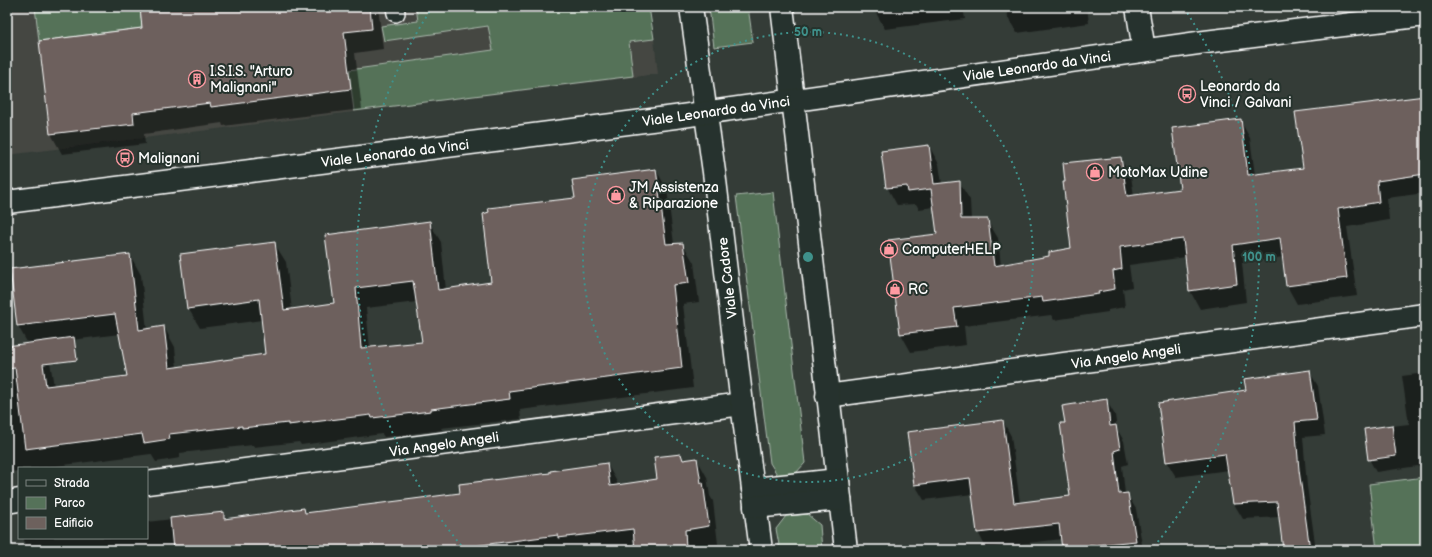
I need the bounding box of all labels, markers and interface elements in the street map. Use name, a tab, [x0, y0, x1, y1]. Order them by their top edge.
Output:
text: 50 m	[794, 25, 822, 40]
street label: Viale Leonardo da Vinci	[962, 48, 1112, 85]
place label: I.S.I.S. "Arturo Malignani"	[210, 63, 293, 96]
building icon: I.S.I.S. "Arturo Malignani"	[187, 69, 207, 89]
place label: Leonardo da Vinci / Galvani	[1200, 78, 1292, 111]
bus stop icon: Leonardo da Vinci / Galvani	[1177, 84, 1197, 104]
street label: Viale Leonardo da Vinci	[641, 93, 791, 130]
street label: Viale Leonardo da Vinci	[320, 136, 470, 171]
bus stop icon: Malignani	[115, 148, 135, 168]
place label: Malignani	[138, 150, 199, 167]
shop icon: MotoMax Udine	[1085, 162, 1105, 182]
place label: MotoMax Udine	[1108, 164, 1208, 181]
place label: JM Assistenza & Riparazione	[629, 179, 719, 212]
shop icon: JM Assistenza & Riparazione	[606, 185, 626, 205]
street label: Viale Cadore	[714, 236, 741, 320]
shop icon: ComputerHELP	[879, 239, 899, 259]
place label: ComputerHELP	[902, 241, 1001, 258]
centre of rings	[801, 250, 815, 264]
text: 100 m	[1242, 250, 1276, 265]
shop icon: RC	[885, 279, 905, 299]
place label: RC	[908, 281, 928, 298]
street label: Via Angelo Angeli	[1070, 340, 1182, 373]
street label: Via Angelo Angeli	[388, 428, 500, 461]
legend	[18, 467, 148, 539]
text: Strada	[54, 476, 90, 491]
text: Parco	[54, 496, 85, 511]
text: Edificio	[54, 516, 94, 531]

